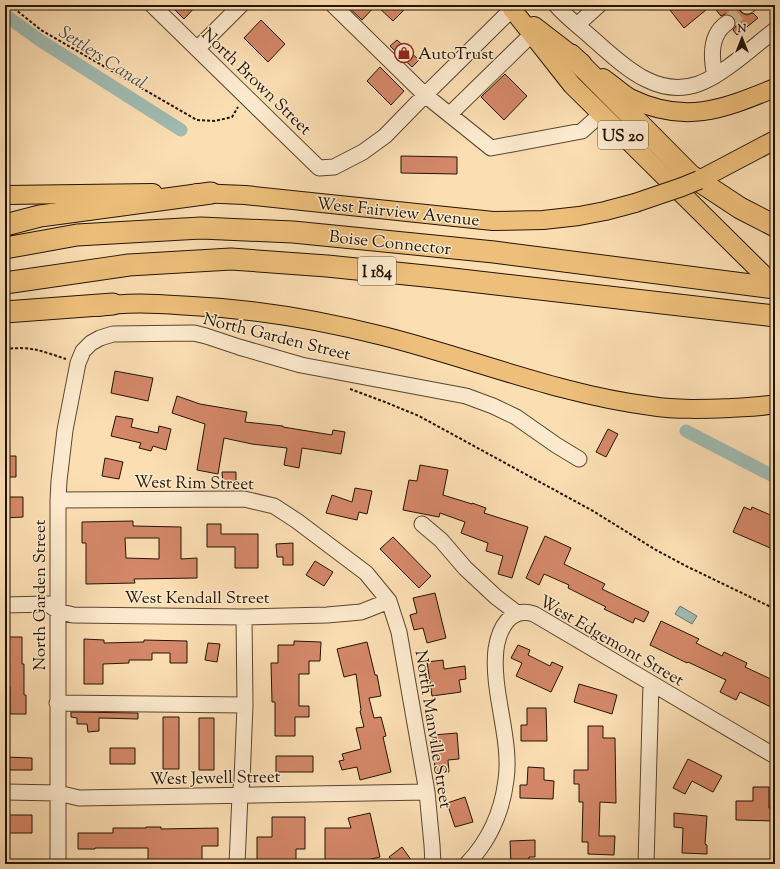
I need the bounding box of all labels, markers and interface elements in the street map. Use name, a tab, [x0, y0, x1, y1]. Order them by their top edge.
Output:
north arrow	[722, 18, 762, 58]
water label: Settlers Canal	[53, 21, 151, 97]
text: N	[737, 21, 747, 37]
street label: North Brown Street	[195, 24, 316, 141]
shop icon: AutoTrust	[393, 42, 415, 64]
place label: AutoTrust	[418, 43, 494, 67]
road number: US 20	[598, 121, 648, 149]
street label: West Fairview Avenue	[315, 192, 481, 233]
street label: Boise Connector	[328, 226, 453, 262]
road number: I 184	[358, 257, 396, 285]
street label: North Garden Street	[200, 308, 353, 368]
street label: West Rim Street	[134, 471, 254, 497]
street label: North Garden Street	[29, 519, 53, 671]
street label: West Kendall Street	[124, 587, 270, 611]
street label: West Edgemont Street	[534, 590, 688, 693]
street label: North Manville Street	[408, 648, 456, 810]
street label: West Jewell Street	[149, 766, 281, 792]

